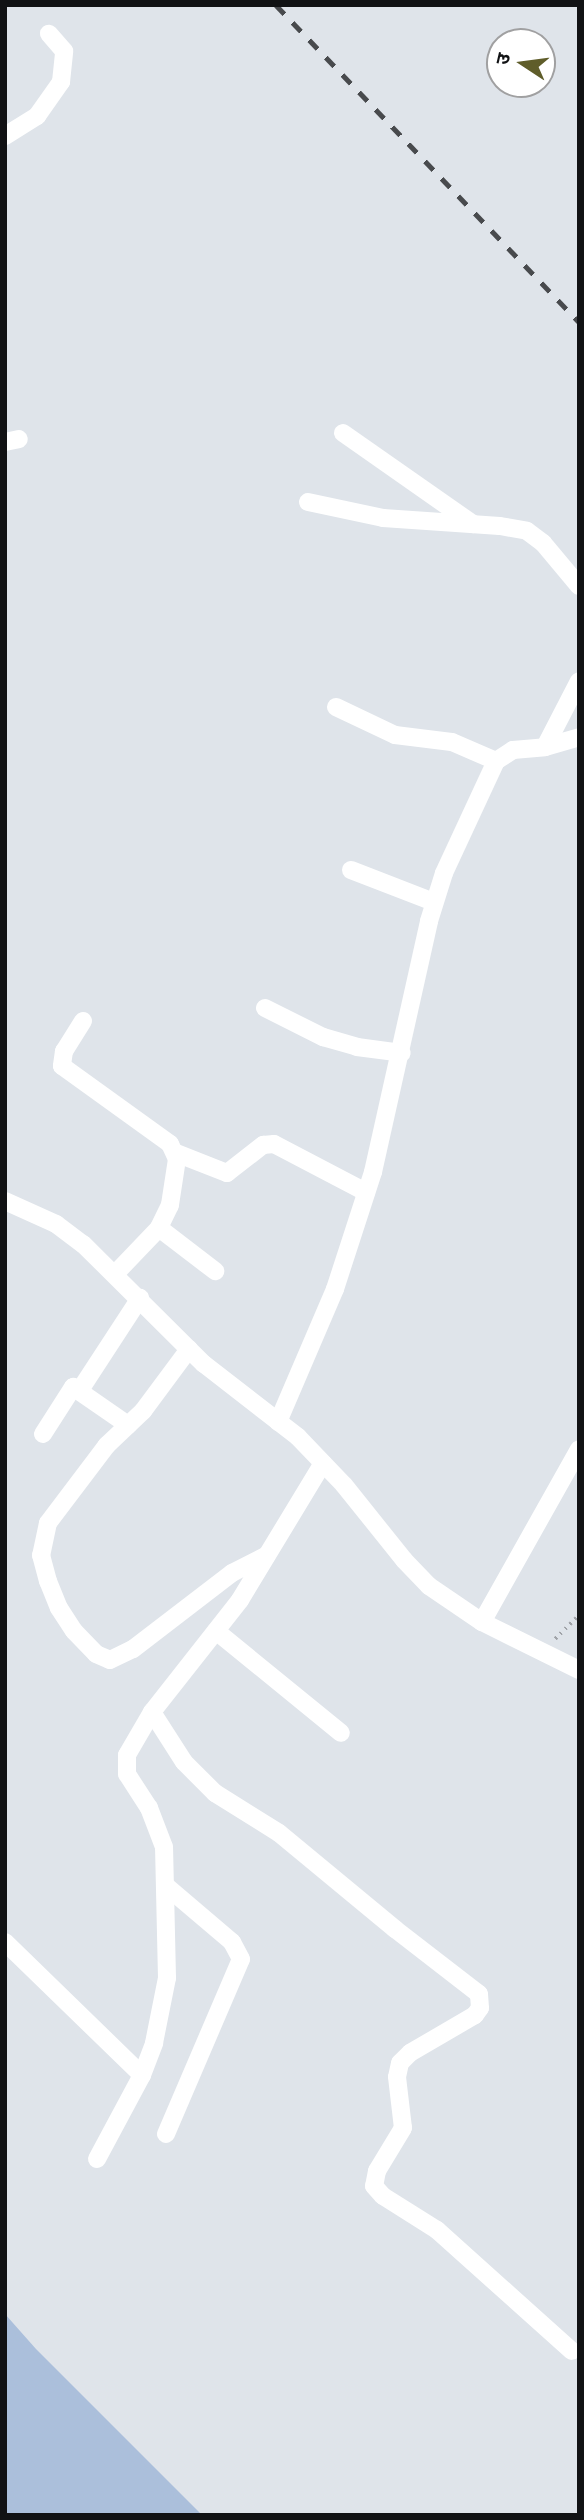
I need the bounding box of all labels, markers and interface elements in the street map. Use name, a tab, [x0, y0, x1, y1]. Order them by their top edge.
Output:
north arrow	[486, 28, 556, 98]
text: उ	[490, 51, 515, 67]

